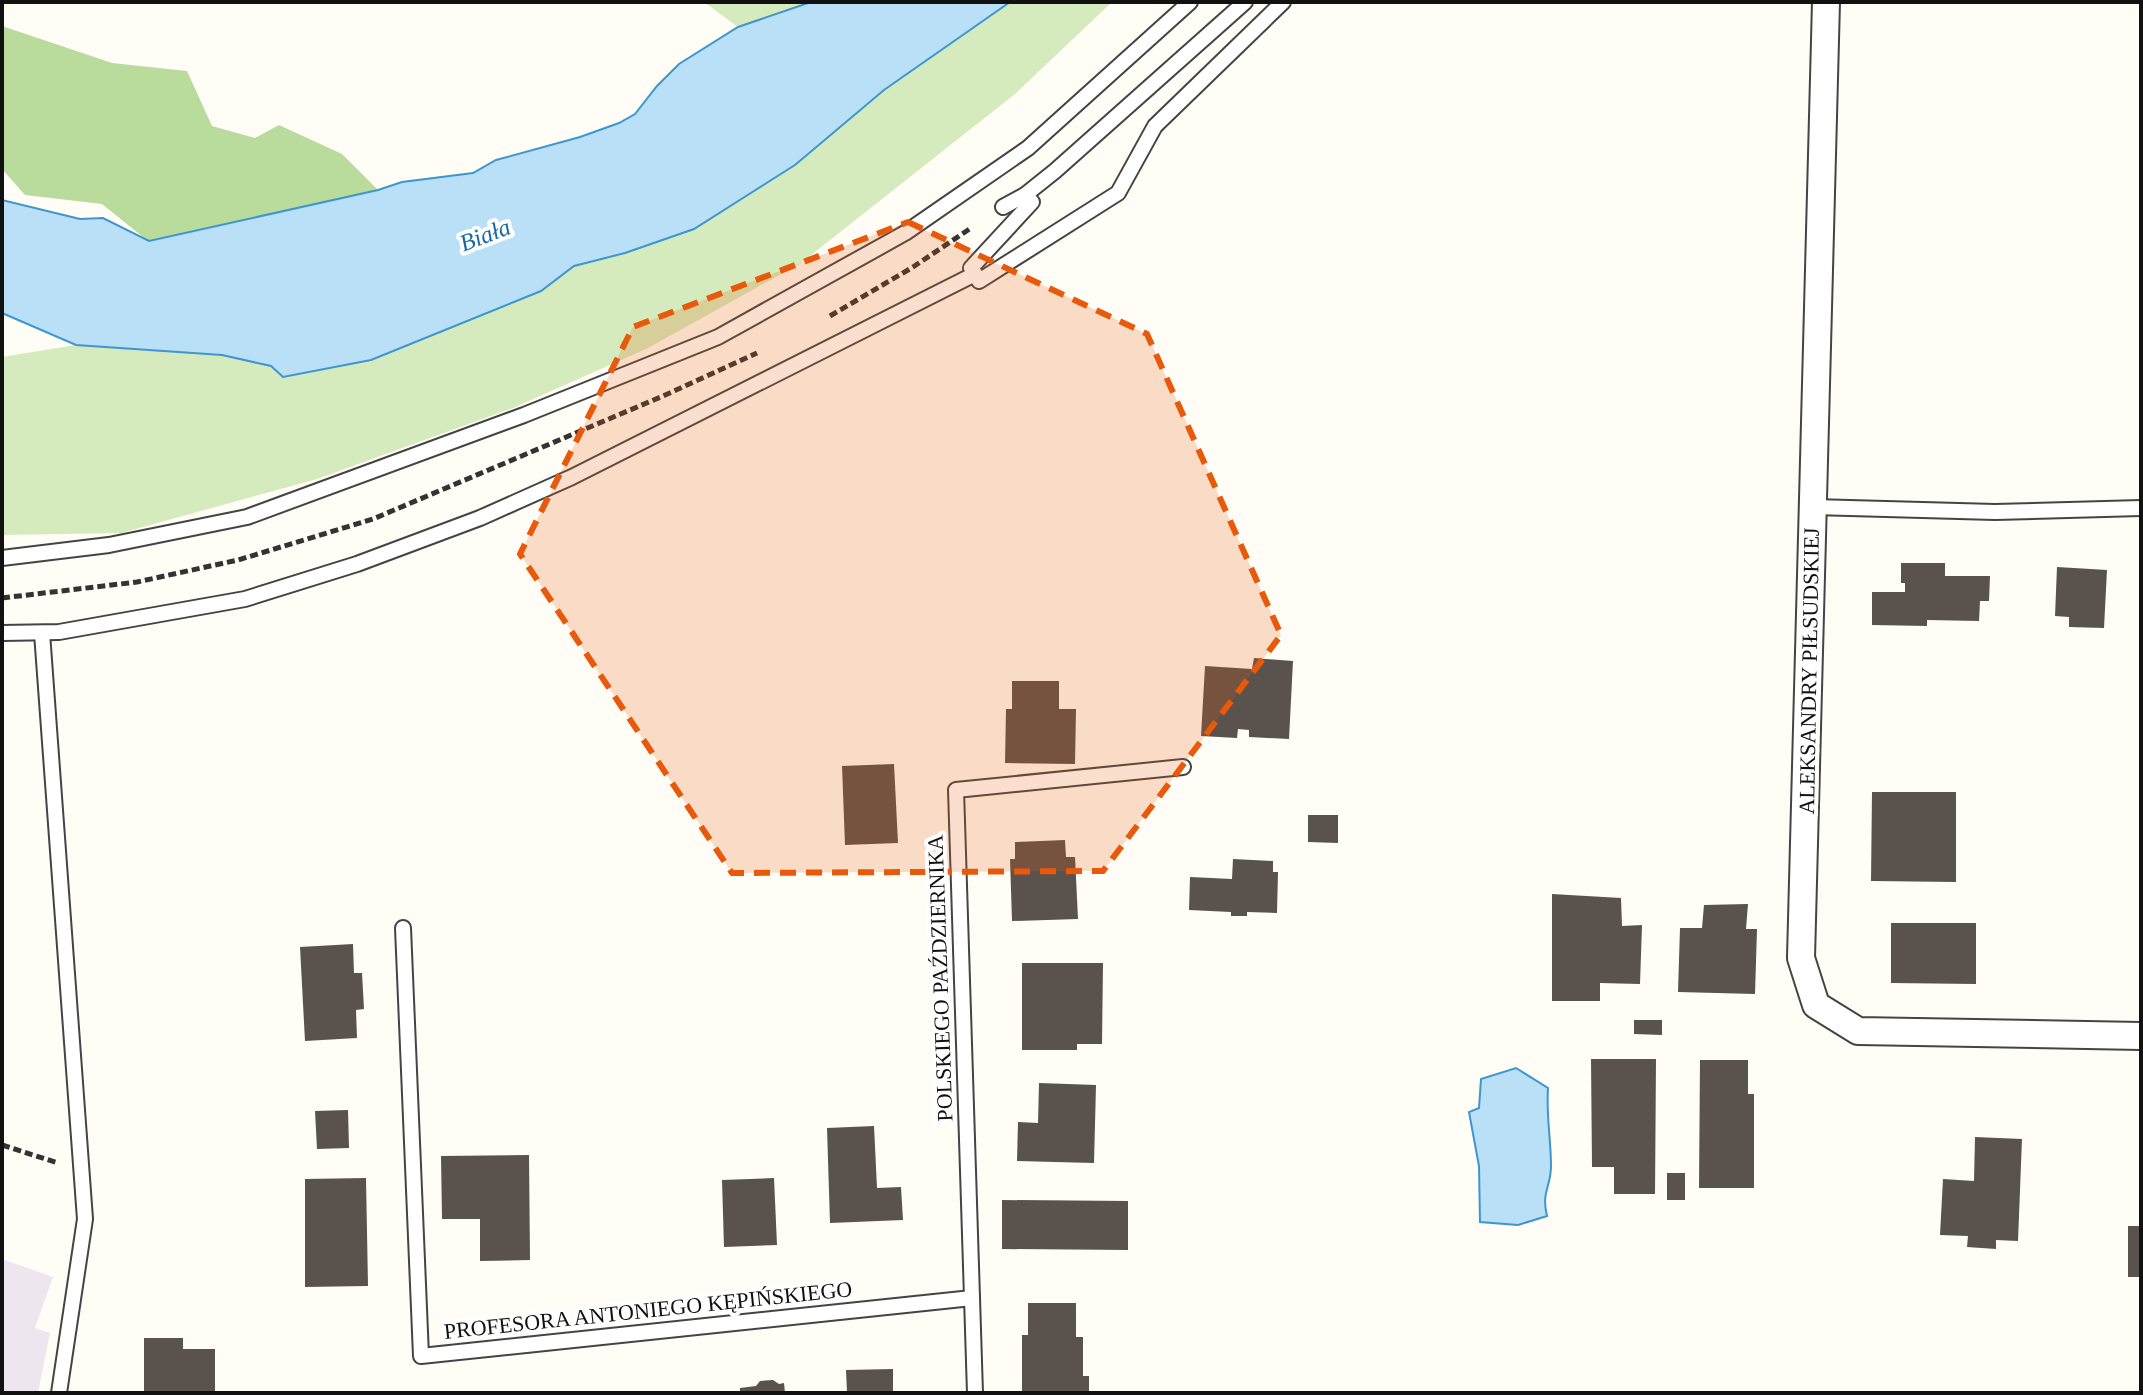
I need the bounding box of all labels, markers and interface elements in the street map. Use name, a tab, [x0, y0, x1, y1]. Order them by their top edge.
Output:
water label: Biała	[456, 214, 514, 256]
street label: ALEKSANDRY PIŁSUDSKIEJ	[1794, 527, 1824, 815]
street label: POLSKIEGO PAŹDZIERNIKA	[922, 834, 958, 1122]
street label: PROFESORA ANTONIEGO KĘPIŃSKIEGO	[443, 1276, 853, 1344]

